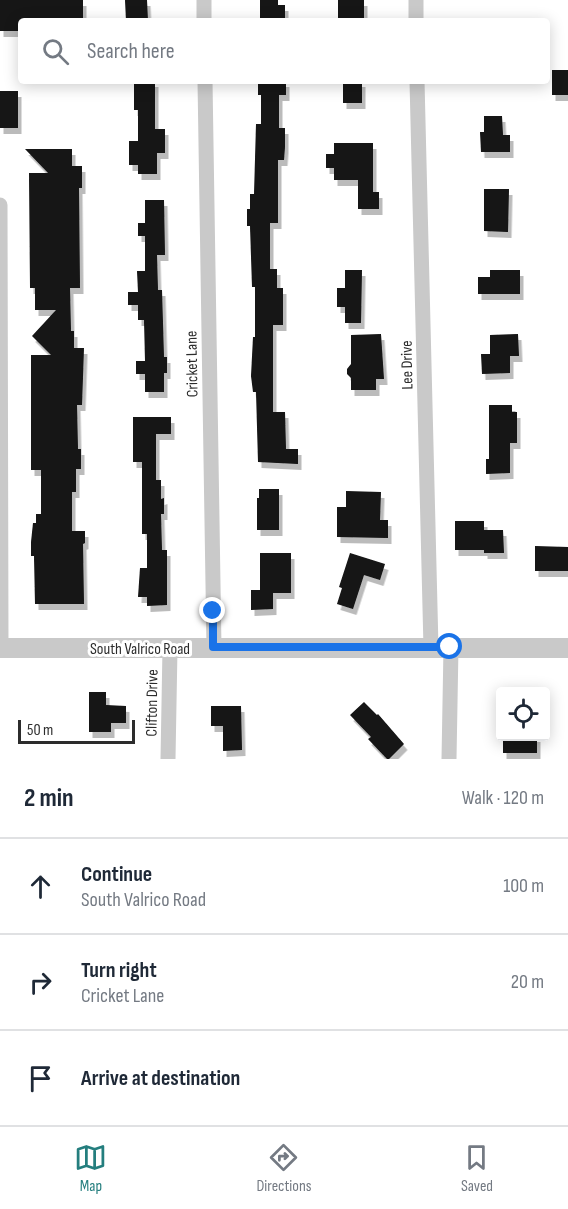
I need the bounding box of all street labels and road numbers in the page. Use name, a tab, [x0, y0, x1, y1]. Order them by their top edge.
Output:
street label: Cricket Lane	[182, 330, 203, 397]
street label: Lee Drive	[398, 340, 417, 390]
street label: South Valrico Road	[90, 640, 190, 659]
street label: Clifton Drive	[142, 669, 163, 737]

